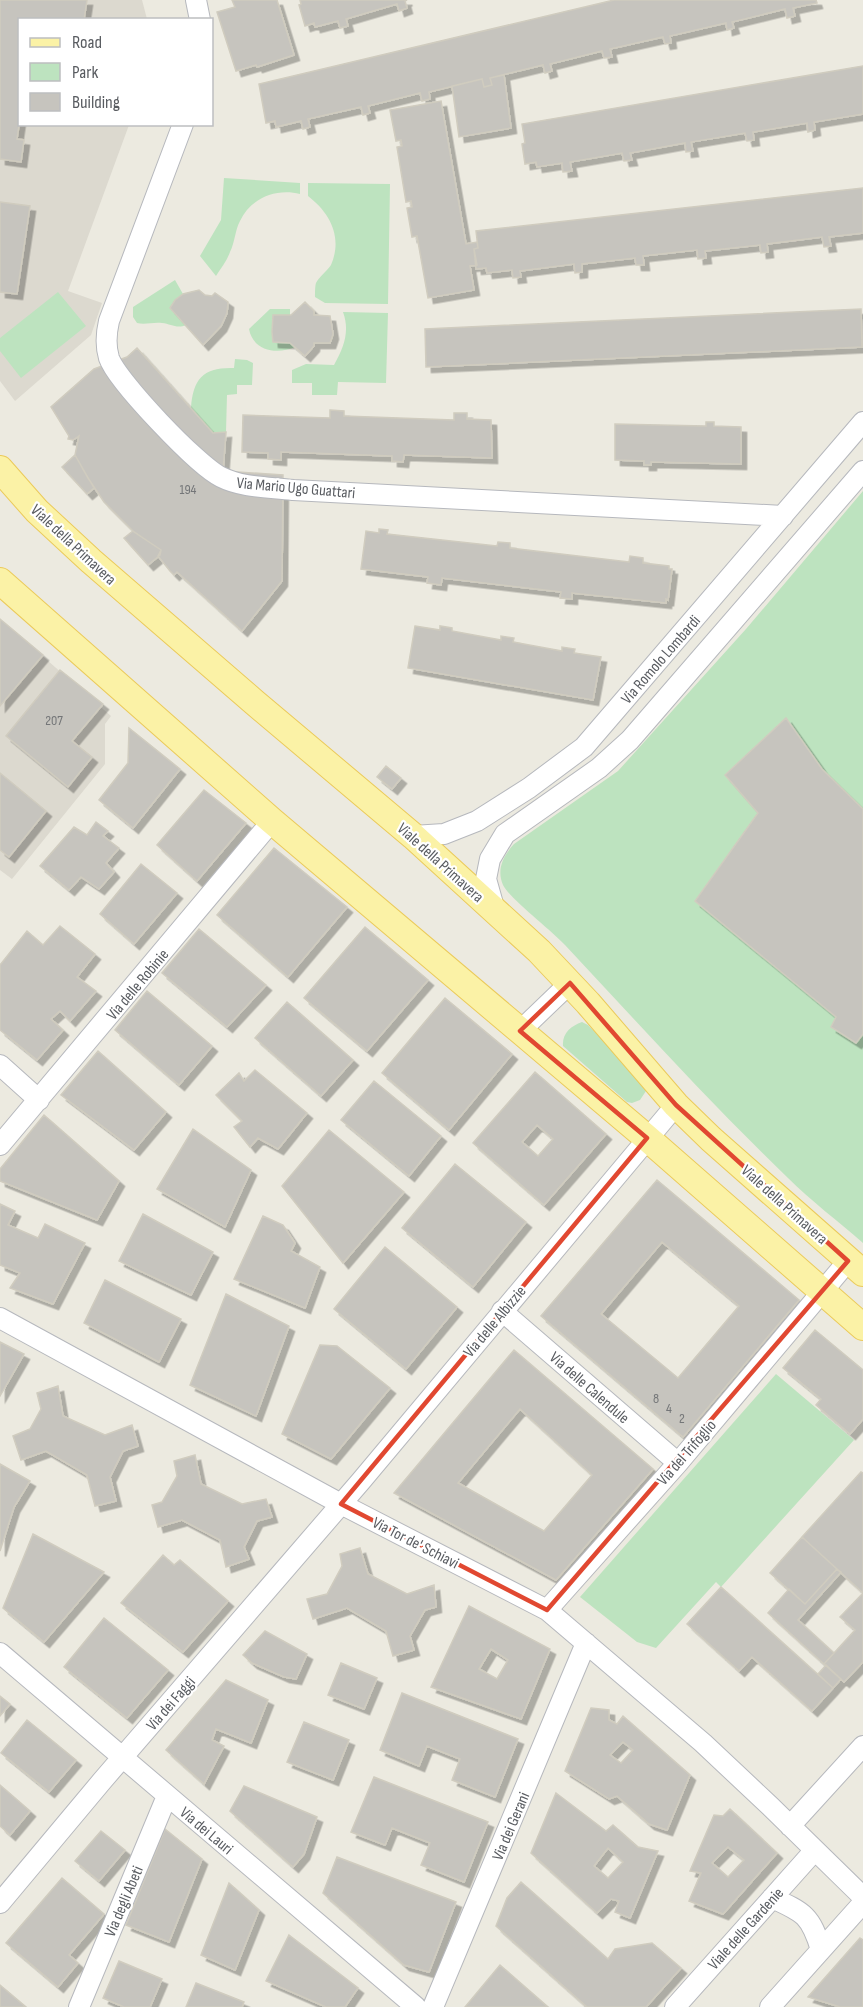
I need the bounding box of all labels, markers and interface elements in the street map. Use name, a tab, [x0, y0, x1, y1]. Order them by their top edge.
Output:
legend	[18, 18, 213, 126]
text: Road	[72, 32, 102, 53]
text: Park	[72, 62, 98, 83]
text: Building	[72, 92, 120, 113]
street label: Via Mario Ugo Guattari	[236, 474, 356, 503]
house number: 194	[180, 481, 197, 498]
street label: Viale della Primavera	[26, 501, 120, 589]
street label: Via Romolo Lombardi	[617, 612, 705, 708]
house number: 207	[45, 712, 63, 729]
street label: Viale della Primavera	[393, 819, 487, 907]
street label: Via delle Robinie	[103, 946, 173, 1024]
street label: Viale della Primavera	[737, 1161, 831, 1249]
street label: Via delle Albizzie	[460, 1282, 531, 1362]
street label: Via delle Calendule	[545, 1348, 633, 1428]
house number: 8	[653, 1390, 659, 1407]
house number: 4	[666, 1400, 672, 1417]
house number: 2	[679, 1410, 685, 1427]
street label: Via del Trifoglio	[654, 1416, 721, 1490]
street label: Via Tor de' Schiavi	[369, 1513, 462, 1573]
street label: Via dei Faggi	[143, 1673, 200, 1735]
street label: Via dei Gerani	[489, 1790, 534, 1864]
street label: Via dei Lauri	[175, 1803, 237, 1859]
street label: Via degli Abeti	[101, 1863, 148, 1940]
street label: Viale delle Gardenie	[704, 1884, 788, 1974]

